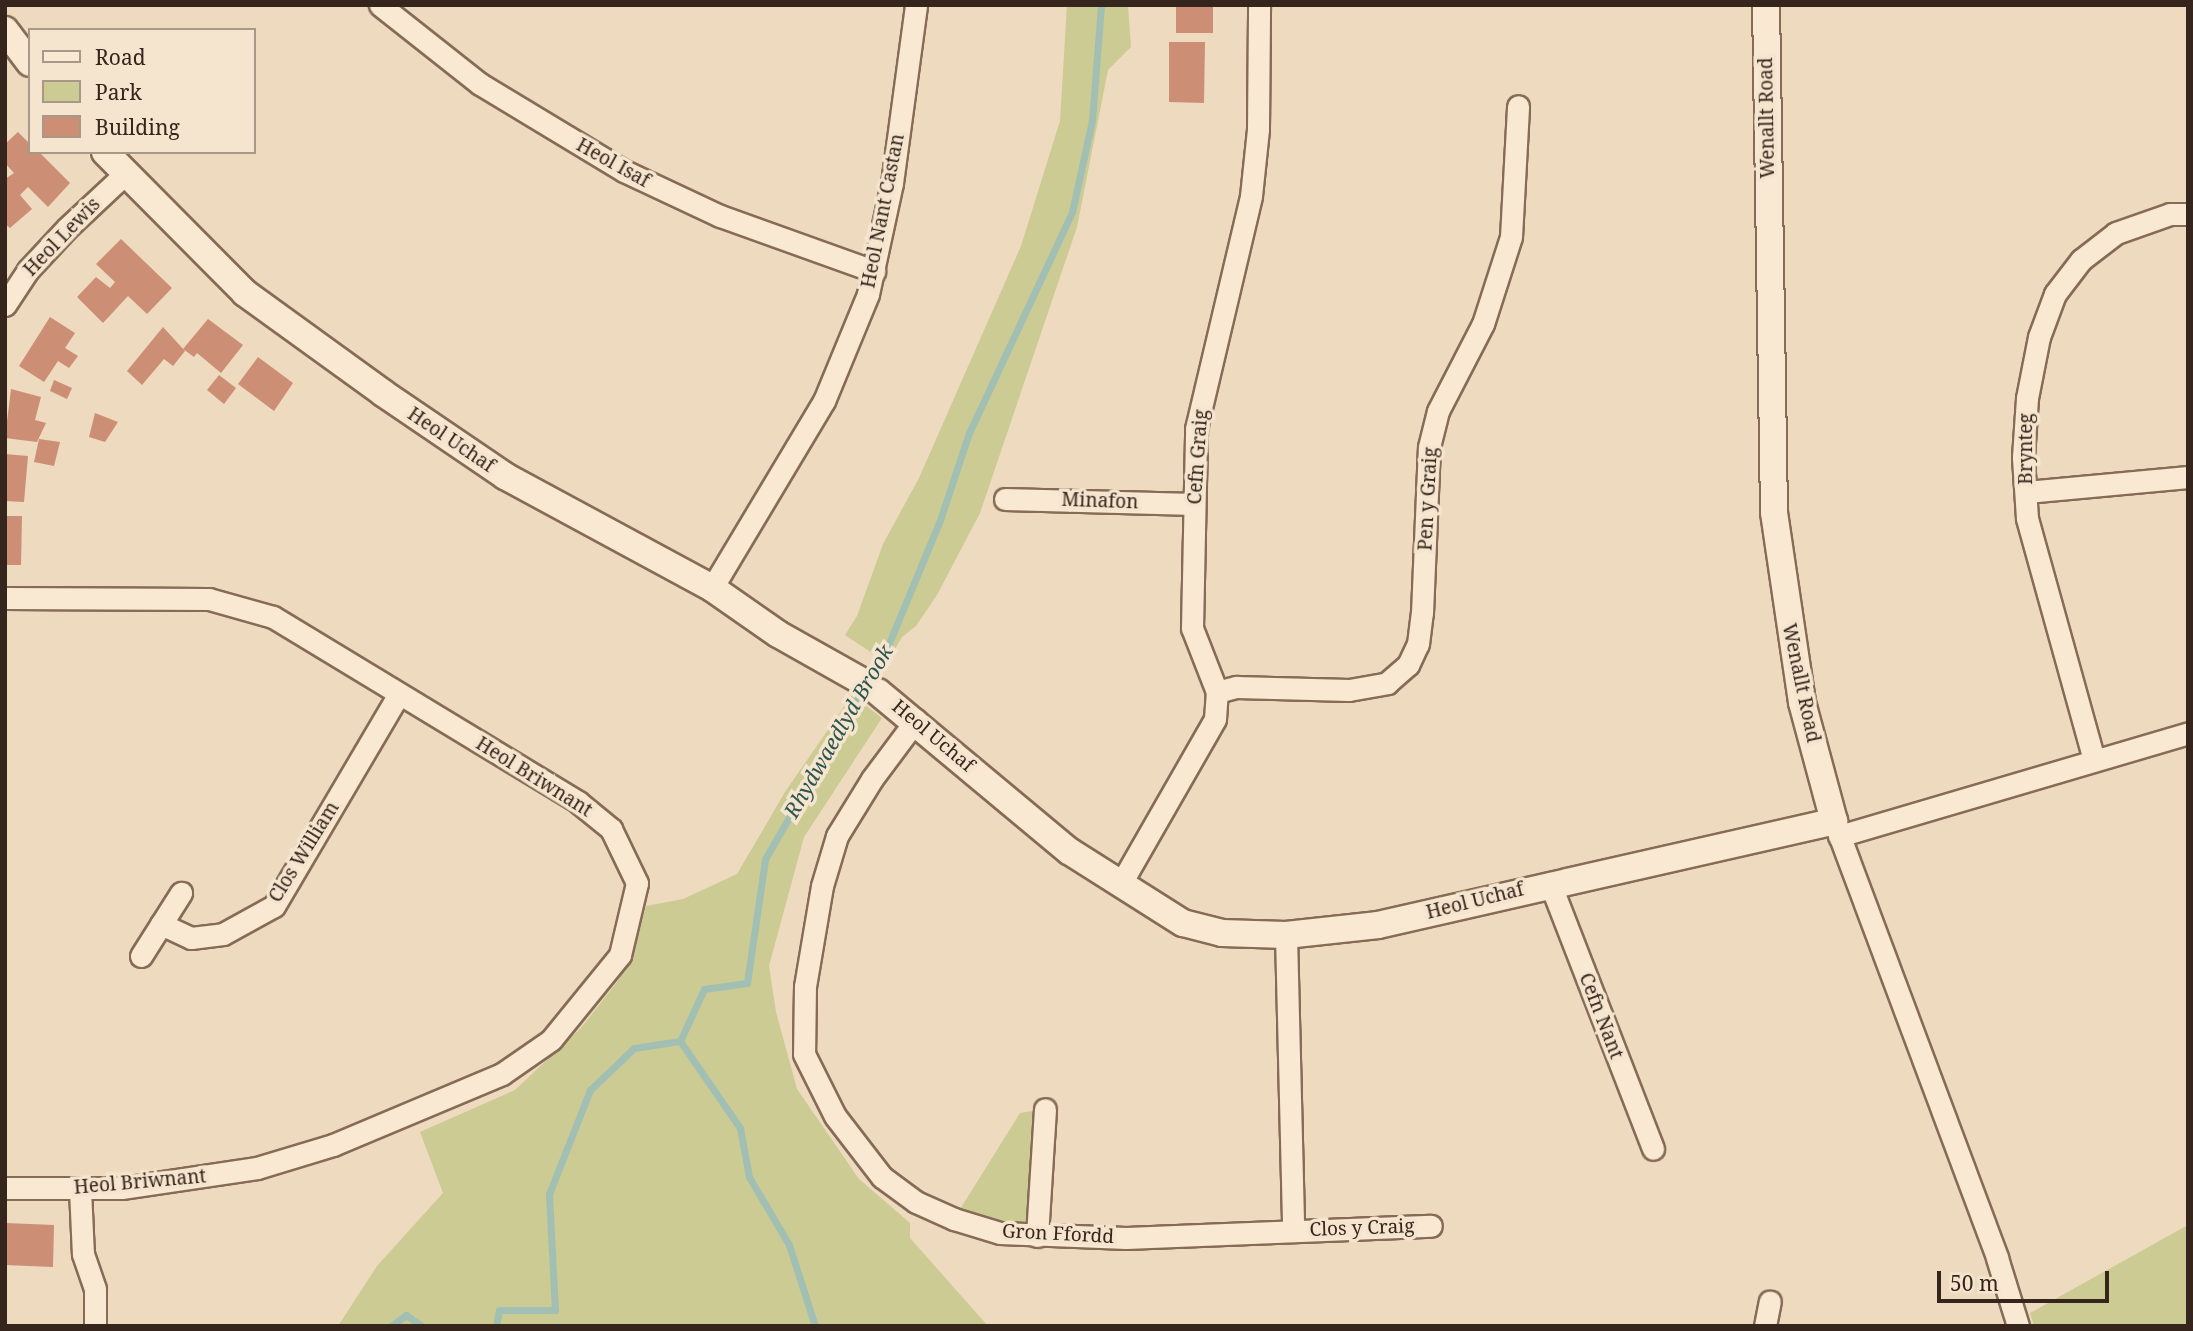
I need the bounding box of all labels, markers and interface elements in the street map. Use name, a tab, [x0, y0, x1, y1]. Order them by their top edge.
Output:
legend	[28, 28, 256, 154]
text: Road	[95, 43, 146, 71]
street label: Wenallt Road	[1755, 57, 1779, 179]
text: Park	[95, 78, 142, 106]
text: Building	[95, 113, 180, 141]
street label: Heol Nant Castan	[857, 132, 909, 290]
street label: Heol Isaf	[572, 134, 654, 192]
street label: Heol Lewis	[19, 193, 105, 281]
street label: Heol Uchaf	[403, 403, 499, 477]
street label: Cefn Graig	[1183, 409, 1213, 505]
street label: Brynteg	[2015, 413, 2037, 485]
street label: Pen y Graig	[1414, 447, 1442, 551]
street label: Minafon	[1061, 488, 1139, 514]
street label: Wenallt Road	[1777, 621, 1825, 745]
water label: Rhydwaedlyd Brook	[778, 640, 898, 822]
street label: Heol Uchaf	[887, 695, 979, 777]
street label: Heol Briwnant	[472, 732, 596, 822]
street label: Clos William	[264, 797, 344, 907]
street label: Heol Uchaf	[1424, 878, 1526, 924]
street label: Cefn Nant	[1574, 970, 1628, 1062]
street label: Heol Briwnant	[73, 1165, 207, 1199]
street label: Clos y Craig	[1309, 1215, 1415, 1241]
street label: Gron Ffordd	[1001, 1220, 1115, 1248]
scale bar	[1941, 1258, 2112, 1302]
text: 50 m	[1950, 1269, 1999, 1297]

